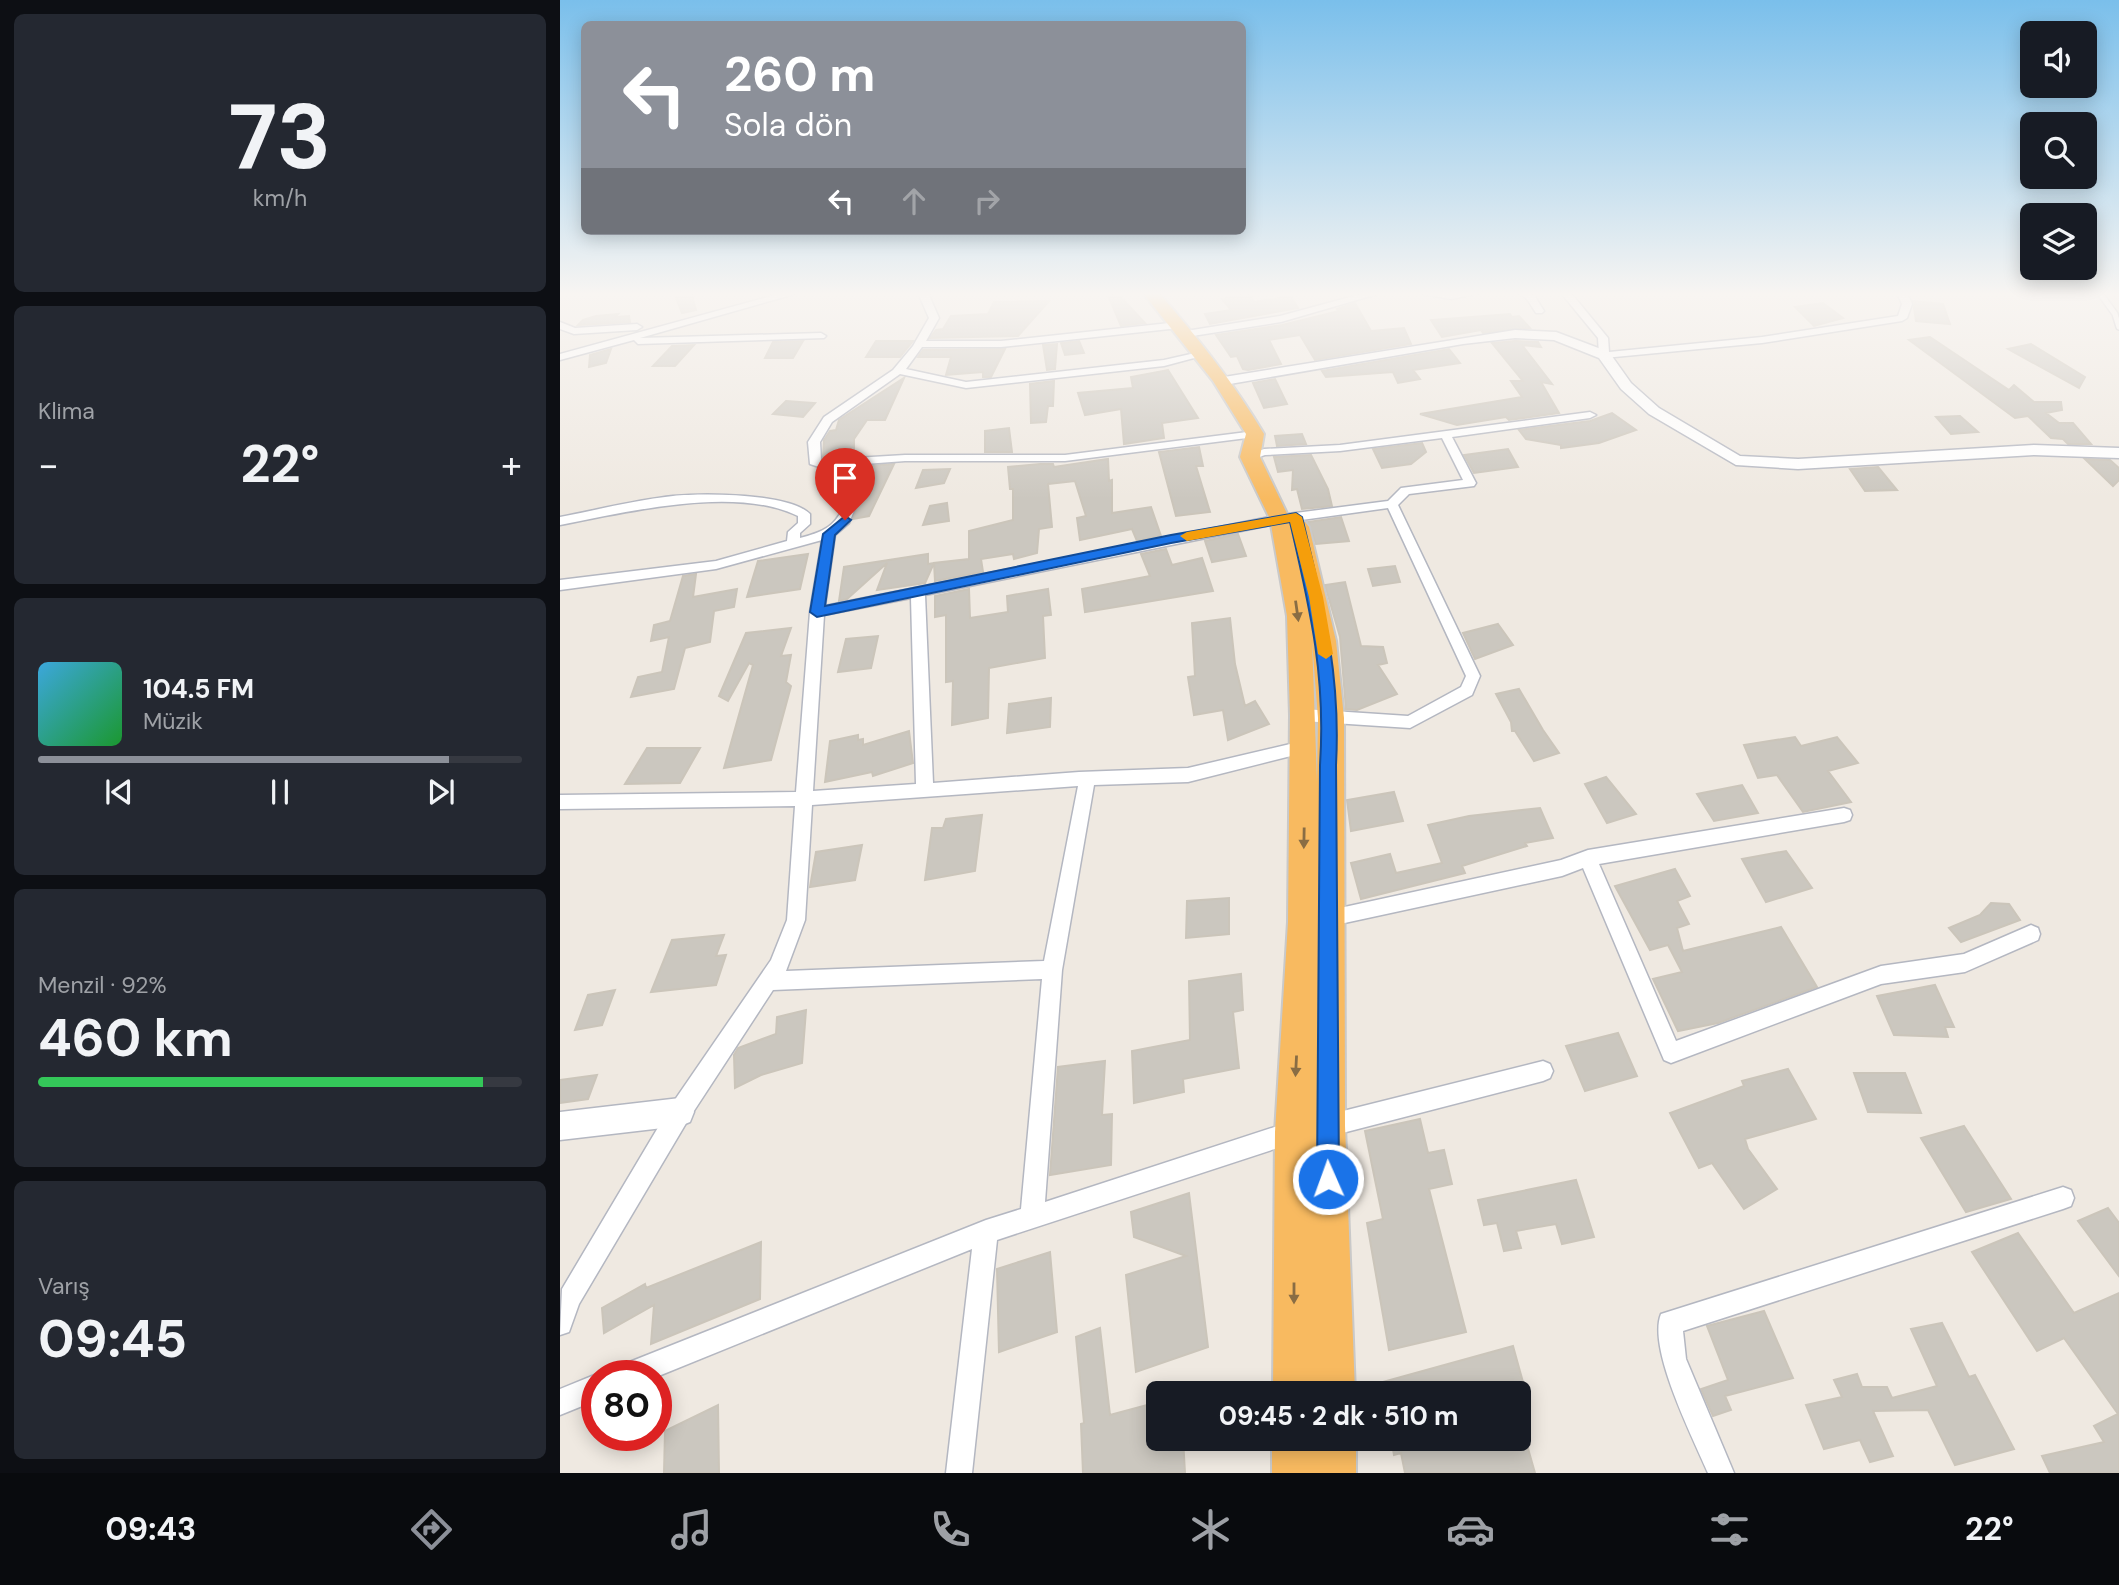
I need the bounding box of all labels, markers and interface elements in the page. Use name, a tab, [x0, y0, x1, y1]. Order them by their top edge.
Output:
map controls	[2020, 21, 2097, 280]
button: sound	[2020, 21, 2097, 98]
text: 260 m	[724, 42, 875, 106]
icon: left	[609, 49, 700, 140]
text: 73	[229, 78, 331, 196]
text: Sola dön	[724, 104, 852, 146]
button: search	[2020, 112, 2097, 189]
icon: left	[822, 182, 860, 220]
icon: ahead	[895, 182, 933, 220]
icon: right	[968, 182, 1006, 220]
text: km/h	[253, 183, 307, 213]
button: layers	[2020, 203, 2097, 280]
text: Klima	[38, 396, 95, 426]
text: 22°	[241, 430, 319, 498]
text: −	[38, 440, 59, 490]
text: +	[501, 440, 522, 490]
pin	[815, 448, 875, 520]
icon: arrive	[826, 459, 864, 497]
one-way arrow	[1292, 600, 1303, 622]
text: 104.5 FM	[143, 672, 254, 706]
text: Müzik	[143, 706, 203, 736]
icon: previous	[100, 773, 138, 811]
icon: pause	[261, 773, 299, 811]
icon: next	[422, 773, 460, 811]
one-way arrow	[1298, 828, 1310, 850]
text: Menzil · 92%	[38, 970, 167, 1000]
text: 460 km	[38, 1004, 233, 1072]
one-way arrow	[1291, 1055, 1302, 1077]
position arrow	[1291, 1142, 1365, 1216]
text: Varış	[38, 1271, 90, 1301]
one-way arrow	[1288, 1282, 1300, 1304]
text: 09:45	[38, 1305, 187, 1373]
speed limit sign: 80	[581, 1360, 672, 1451]
text: 09:45 · 2 dk · 510 m	[1219, 1399, 1458, 1433]
icon: directions	[407, 1505, 456, 1554]
icon: music	[667, 1505, 716, 1554]
icon: phone	[926, 1505, 975, 1554]
icon: climate	[1186, 1505, 1235, 1554]
icon: car	[1446, 1505, 1495, 1554]
icon: filters	[1705, 1505, 1754, 1554]
text: 09:43	[105, 1508, 196, 1550]
text: 22°	[1965, 1508, 2014, 1550]

